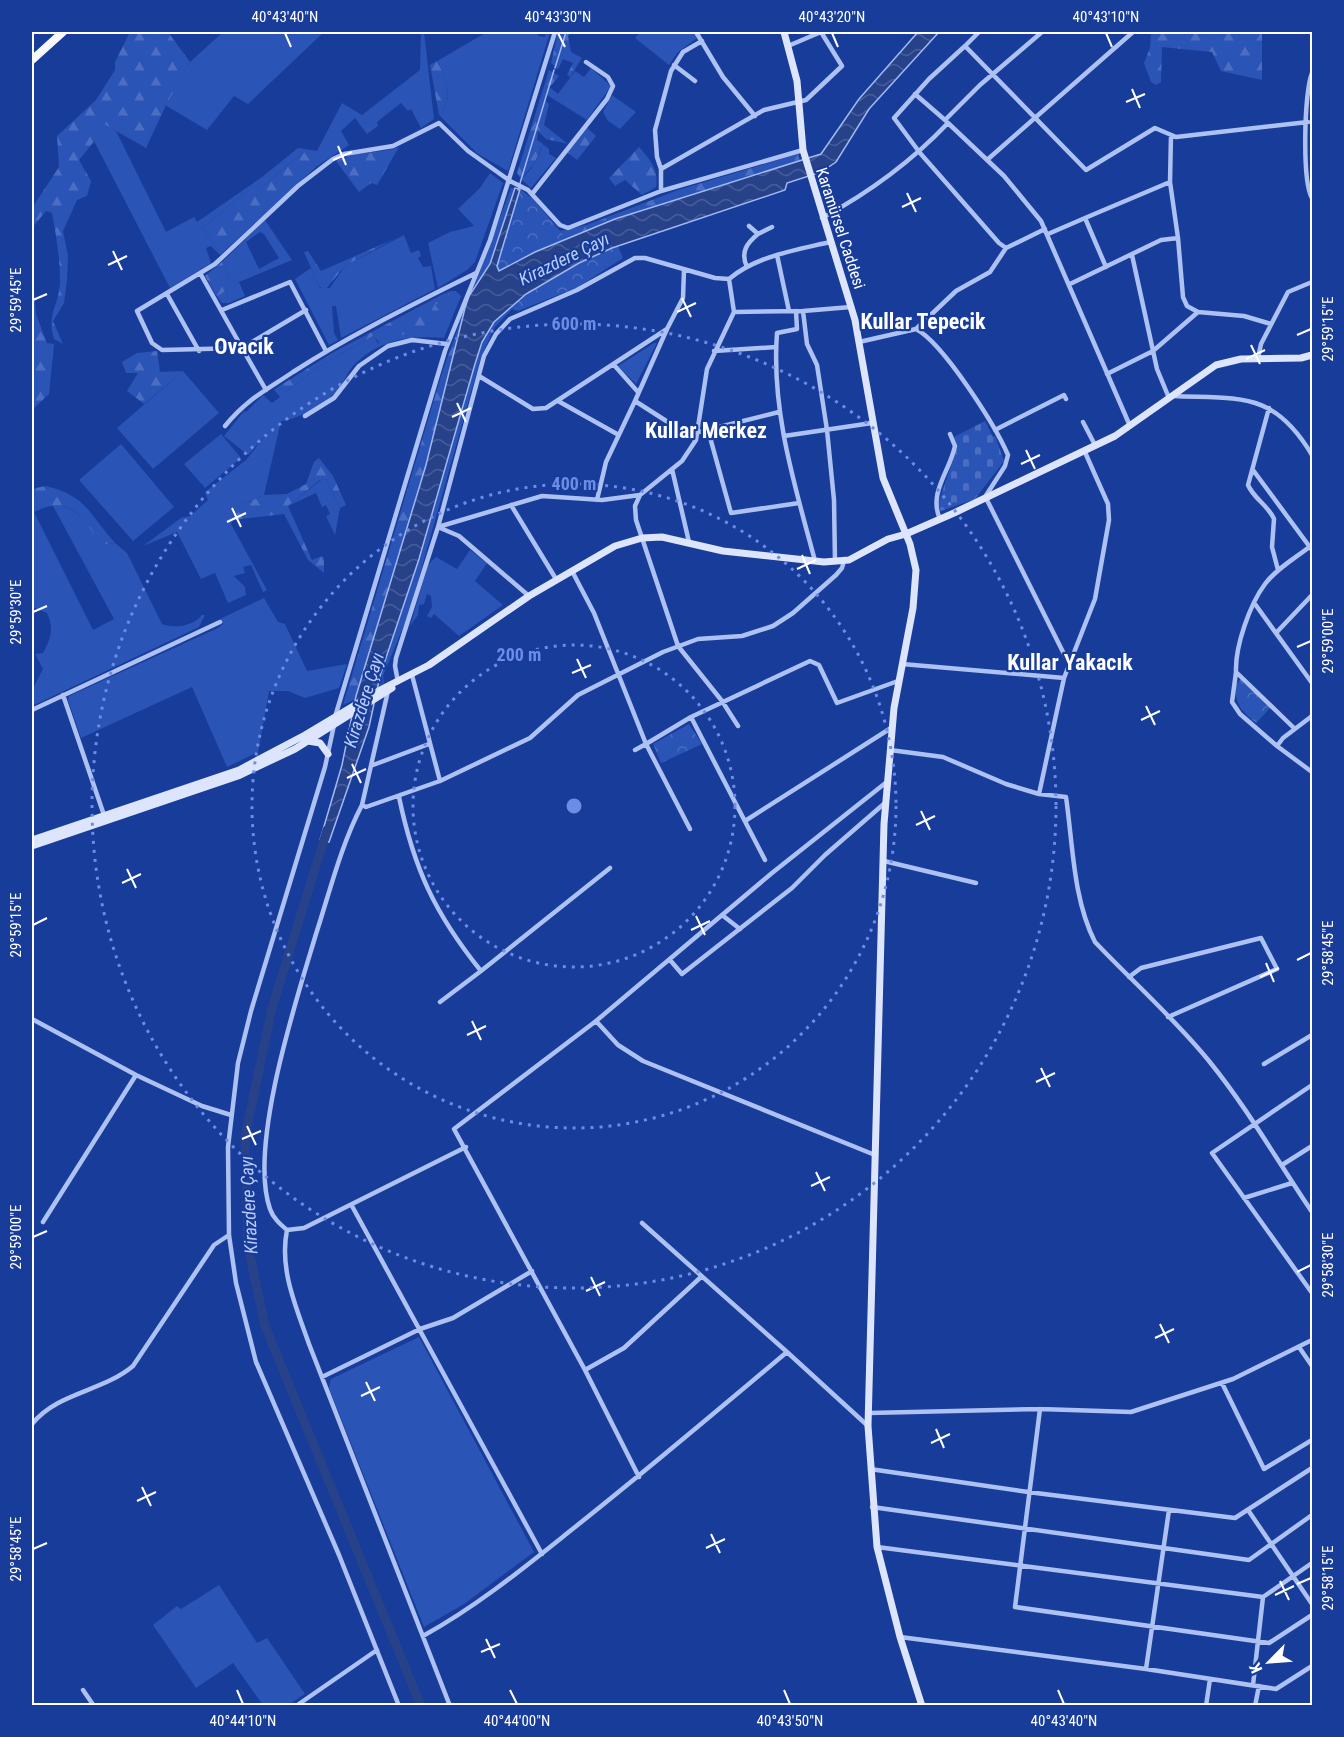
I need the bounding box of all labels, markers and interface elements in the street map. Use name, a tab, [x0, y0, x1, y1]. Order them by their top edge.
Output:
text: 40°43'40"N	[252, 8, 318, 26]
text: 40°43'30"N	[525, 8, 591, 26]
text: 40°43'20"N	[799, 8, 865, 26]
text: 40°43'10"N	[1073, 8, 1139, 26]
street label: Karamürsel Caddesi	[812, 165, 869, 291]
water label: Kirazdere Çayı	[515, 228, 613, 290]
text: 29°59'45"E	[7, 268, 25, 332]
text: 29°59'15"E	[1319, 297, 1337, 361]
district label: Kullar Tepecik	[860, 309, 986, 334]
text: 600 m	[552, 313, 596, 334]
district label: Ovacık	[214, 334, 274, 359]
district label: Kullar Merkez	[645, 418, 767, 443]
text: 400 m	[552, 473, 596, 494]
text: 29°59'30"E	[7, 580, 25, 644]
text: 29°59'00"E	[1319, 609, 1337, 673]
text: 200 m	[497, 644, 541, 665]
water label: Kirazdere Çayı	[339, 650, 388, 750]
district label: Kullar Yakacık	[1007, 650, 1133, 675]
centre of rings	[564, 796, 584, 816]
text: 29°59'15"E	[7, 893, 25, 957]
text: 29°58'45"E	[1319, 921, 1337, 985]
water label: Kirazdere Çayı	[235, 1155, 262, 1255]
text: 29°59'00"E	[7, 1205, 25, 1269]
text: 29°58'30"E	[1319, 1233, 1337, 1297]
text: 29°58'45"E	[7, 1517, 25, 1581]
text: 29°58'15"E	[1319, 1546, 1337, 1610]
north arrow	[1239, 1632, 1299, 1692]
text: K	[1245, 1660, 1266, 1676]
text: 40°44'10"N	[210, 1712, 276, 1730]
text: 40°44'00"N	[484, 1712, 550, 1730]
text: 40°43'50"N	[757, 1712, 823, 1730]
text: 40°43'40"N	[1031, 1712, 1097, 1730]

